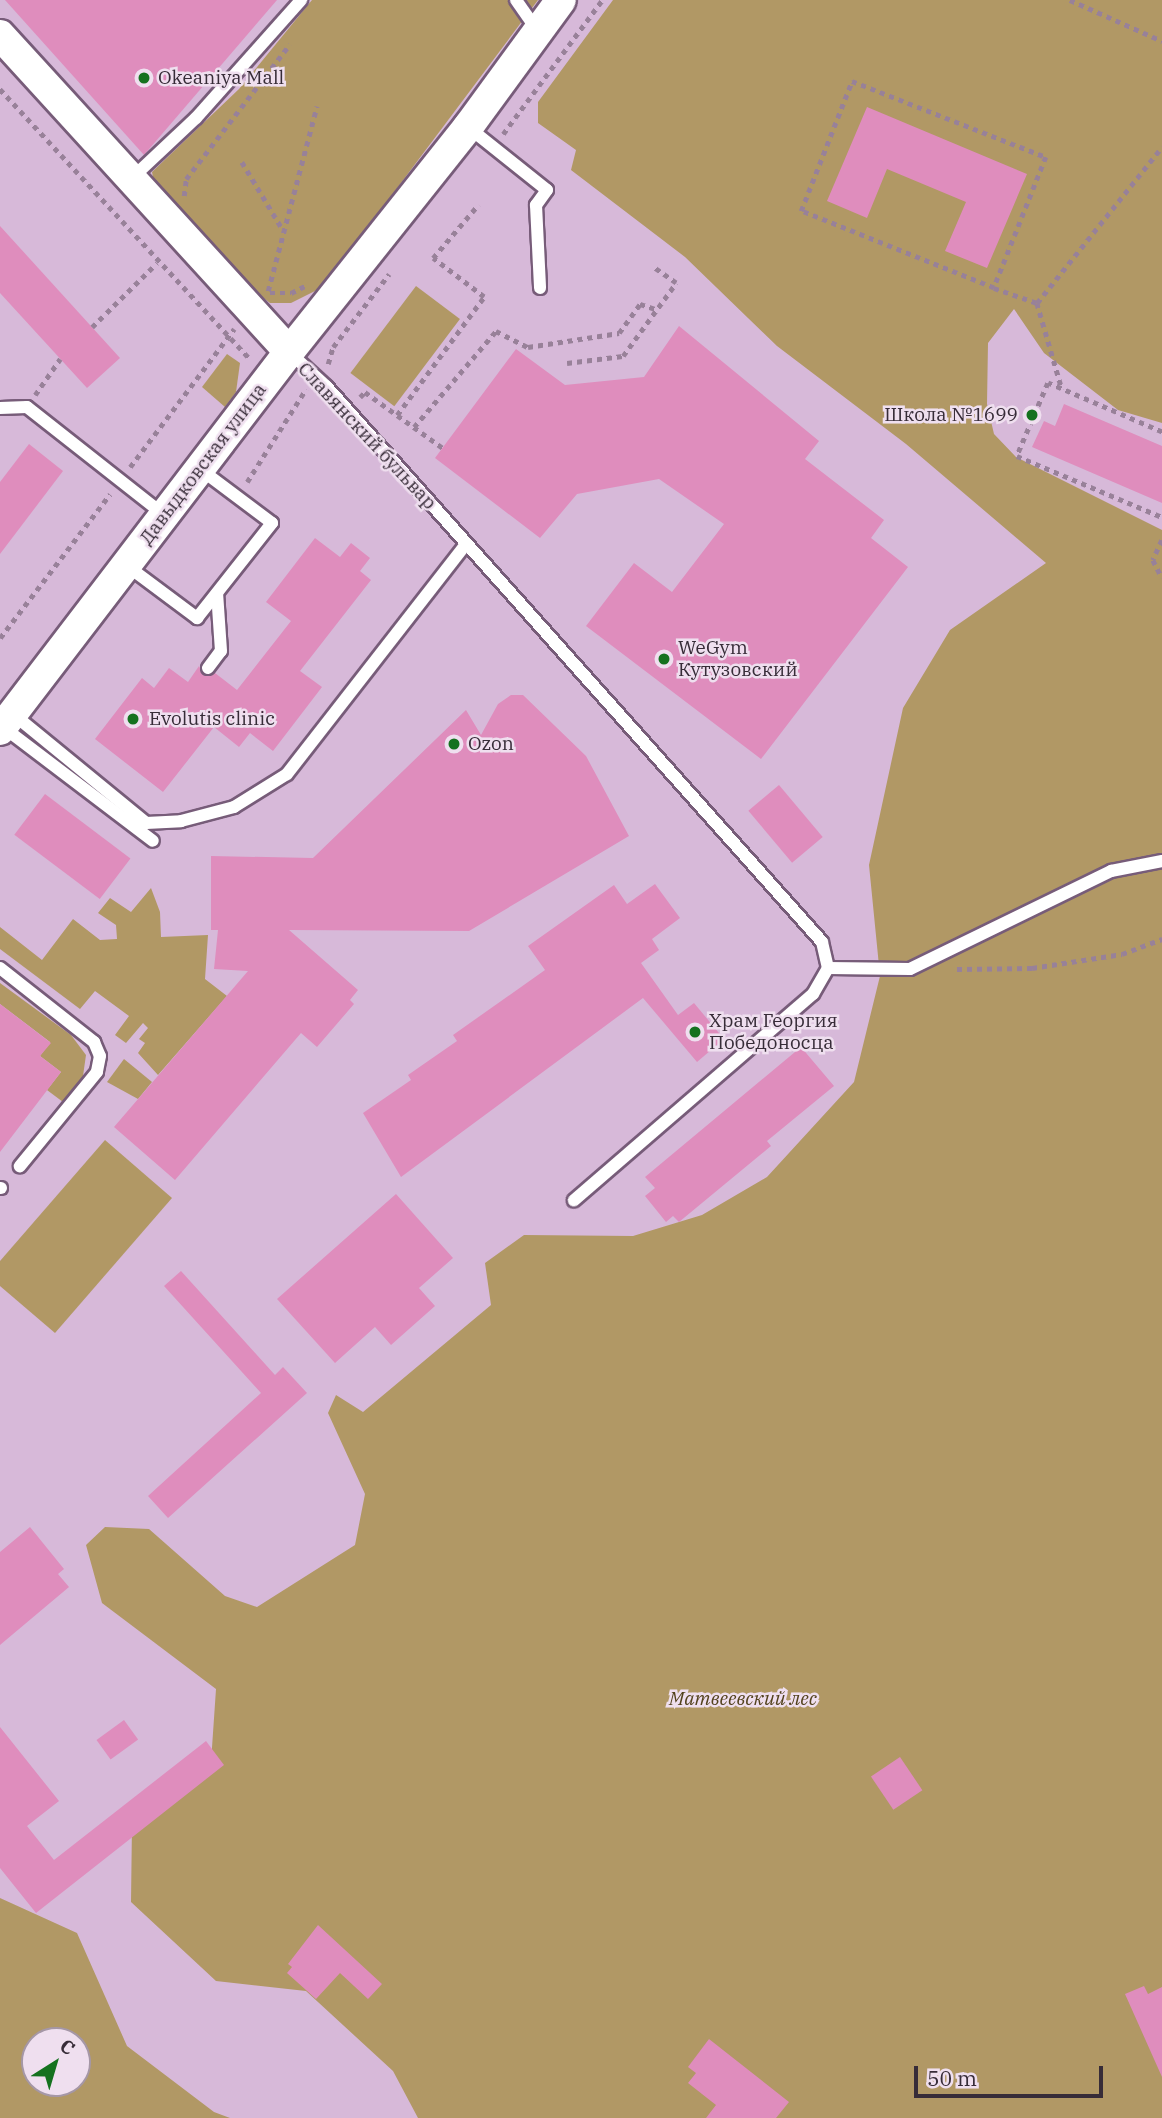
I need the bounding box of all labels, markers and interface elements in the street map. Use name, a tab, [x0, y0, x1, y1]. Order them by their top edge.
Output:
place label: Okeaniya Mall	[158, 67, 284, 89]
marker: Okeaniya Mall	[136, 70, 152, 86]
street label: Славянский бульвар	[293, 358, 441, 514]
street label: Давыдковская улица	[135, 379, 271, 549]
place label: Школа №1699	[884, 404, 1018, 426]
marker: Школа №1699	[1024, 407, 1040, 423]
place label: WeGym Кутузовский	[678, 637, 798, 681]
marker: WeGym Кутузовский	[656, 651, 672, 667]
place label: Evolutis clinic	[149, 708, 275, 730]
marker: Evolutis clinic	[123, 709, 143, 729]
place label: Ozon	[468, 733, 514, 755]
marker: Ozon	[446, 736, 462, 752]
place label: Храм Георгия Победоносца	[709, 1010, 838, 1054]
marker: Храм Георгия Победоносца	[687, 1024, 703, 1040]
park label: Матвеевский лес	[669, 1688, 817, 1710]
north arrow	[21, 2027, 91, 2097]
text: С	[55, 2033, 80, 2060]
scale bar	[917, 2052, 1106, 2096]
text: 50 m	[927, 2064, 977, 2092]

